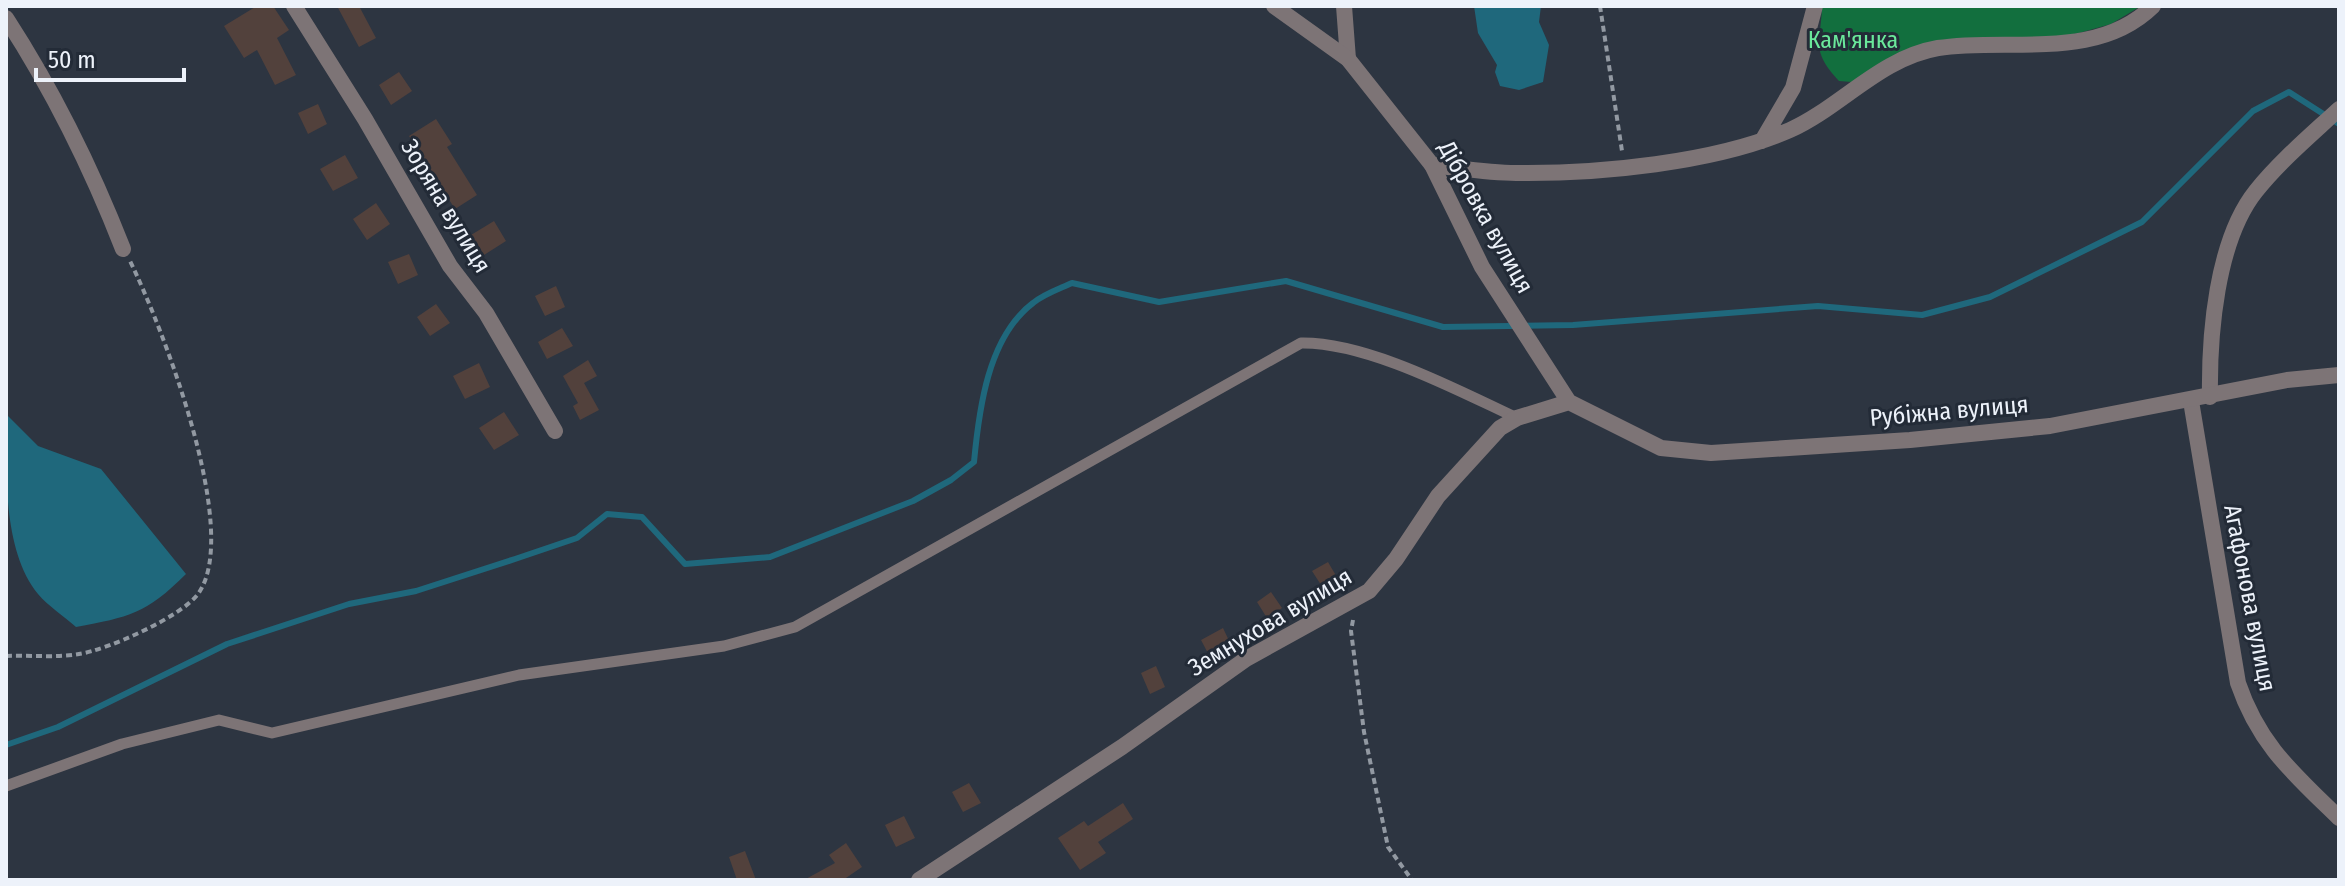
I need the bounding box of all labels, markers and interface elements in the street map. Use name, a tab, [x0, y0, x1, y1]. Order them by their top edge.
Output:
park label: Кам'янка	[1808, 26, 1898, 54]
scale bar	[36, 32, 184, 82]
text: 50 m	[48, 46, 96, 74]
street label: Зоряна вулиця	[395, 134, 497, 278]
street label: Дібровка вулиця	[1432, 135, 1539, 298]
street label: Рубіжна вулиця	[1868, 390, 2030, 432]
street label: Агафонова вулиця	[2218, 502, 2282, 694]
street label: Земнухова вулиця	[1183, 562, 1357, 682]

